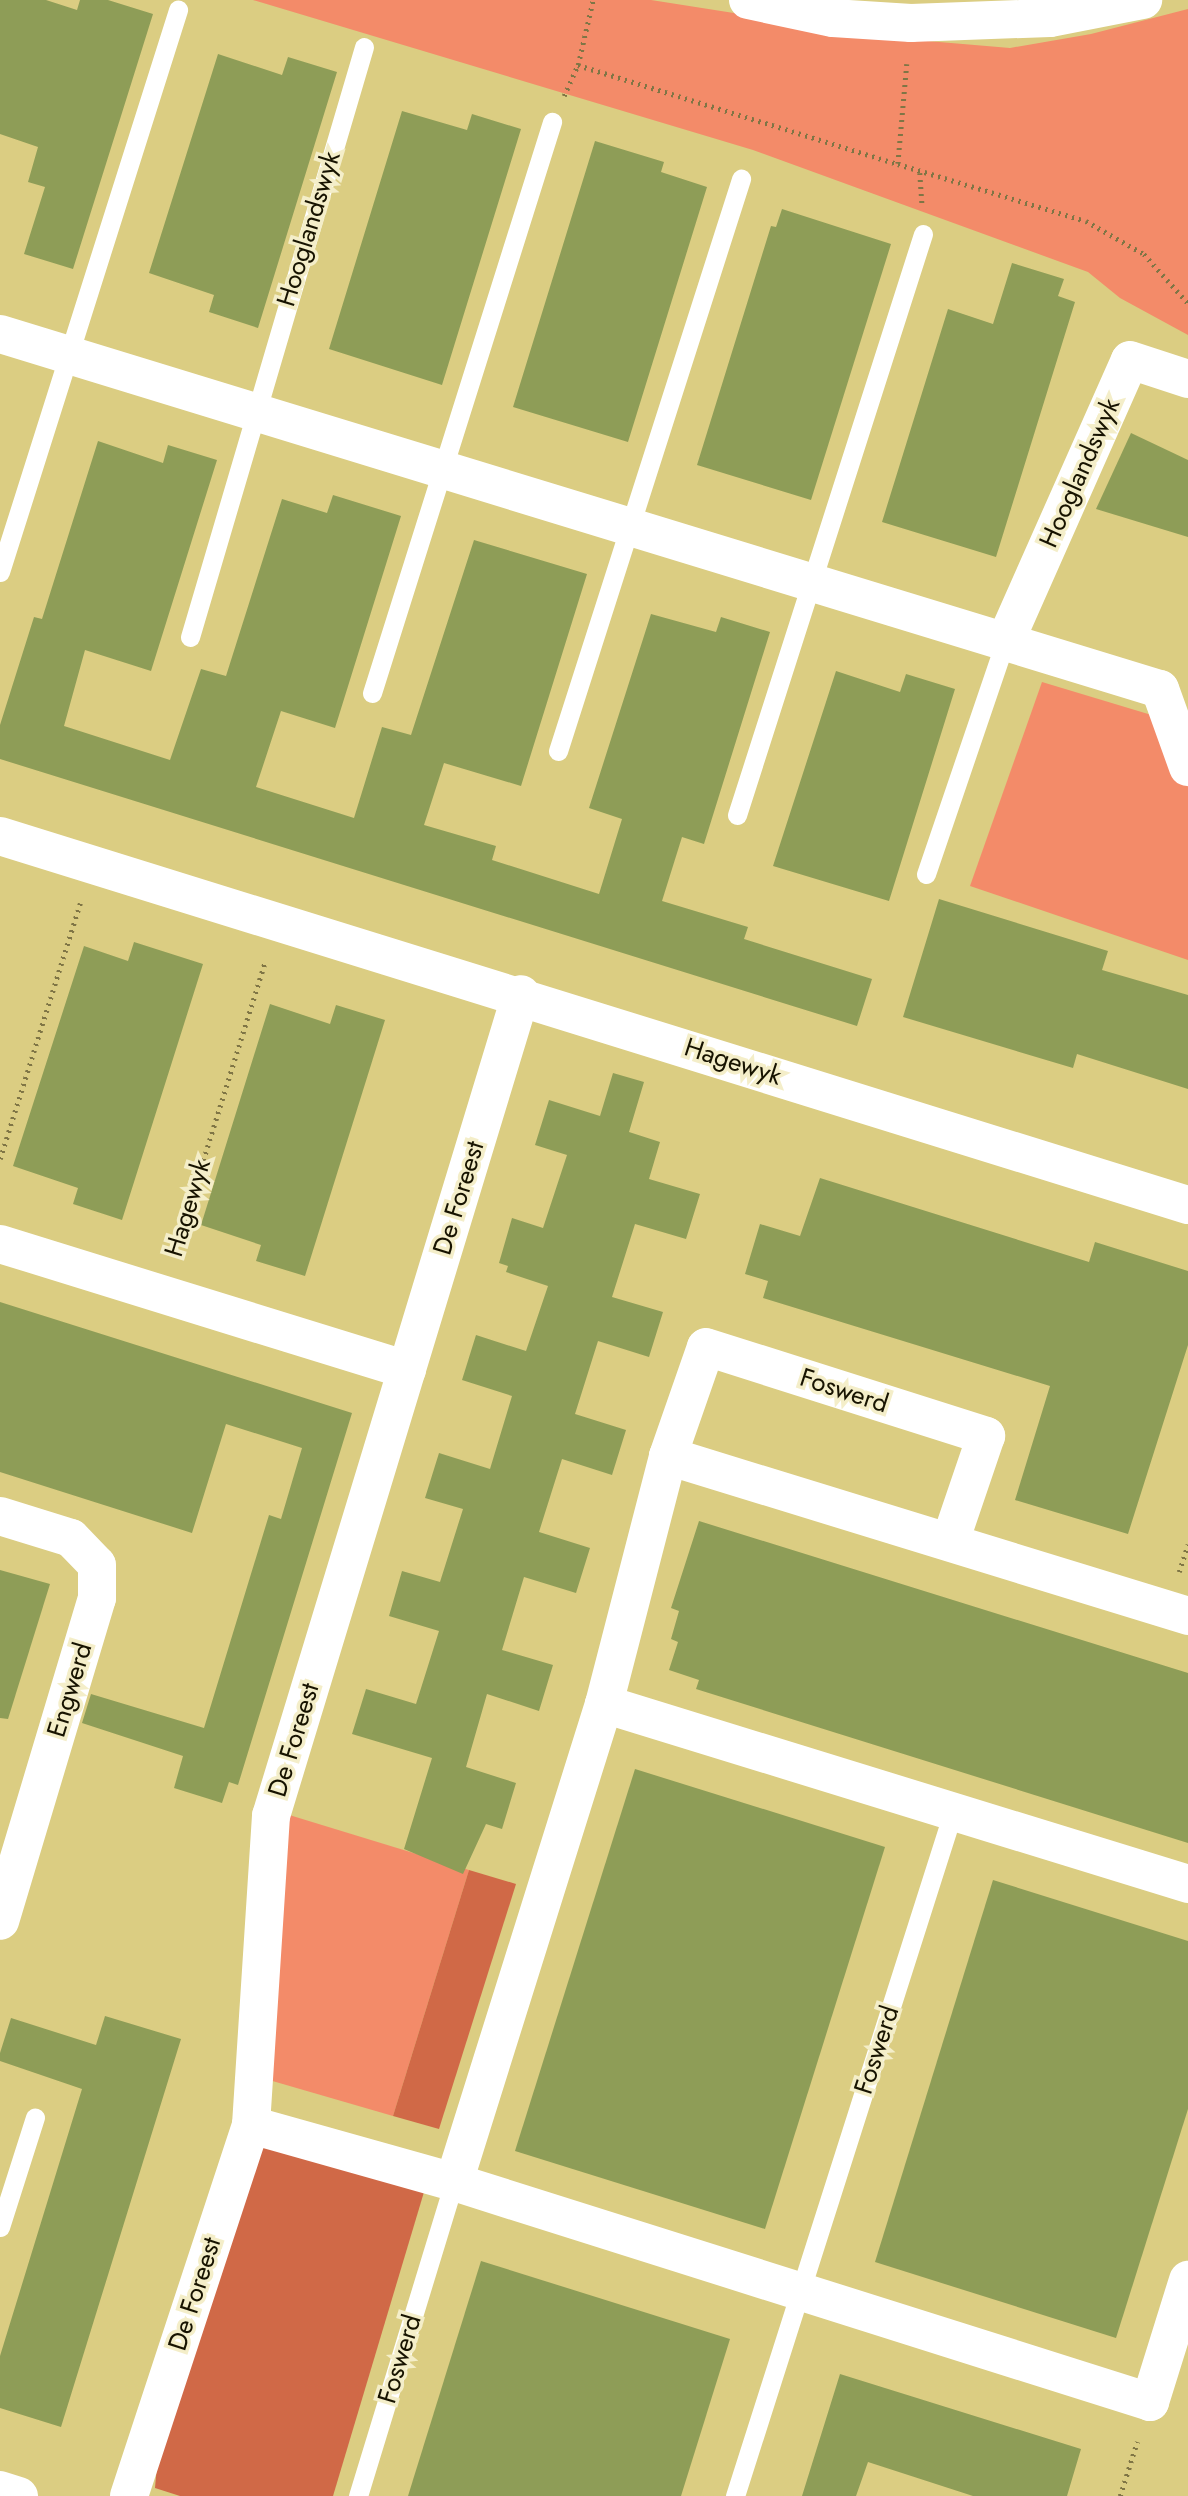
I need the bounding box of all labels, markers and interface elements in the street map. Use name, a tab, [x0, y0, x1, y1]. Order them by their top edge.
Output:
street label: Hooglandswyk	[271, 148, 347, 310]
street label: Hooglandswyk	[1033, 393, 1127, 553]
street label: Hagewyk	[681, 1032, 785, 1092]
street label: De Foreest	[427, 1137, 491, 1259]
street label: Hagewyk	[158, 1156, 218, 1260]
street label: Foswerd	[796, 1362, 892, 1420]
street label: Engwerd	[41, 1639, 99, 1741]
street label: De Foreest	[262, 1679, 326, 1801]
street label: Foswerd	[848, 2002, 906, 2098]
street label: De Foreest	[162, 2233, 228, 2355]
street label: Foswerd	[372, 2311, 428, 2407]

